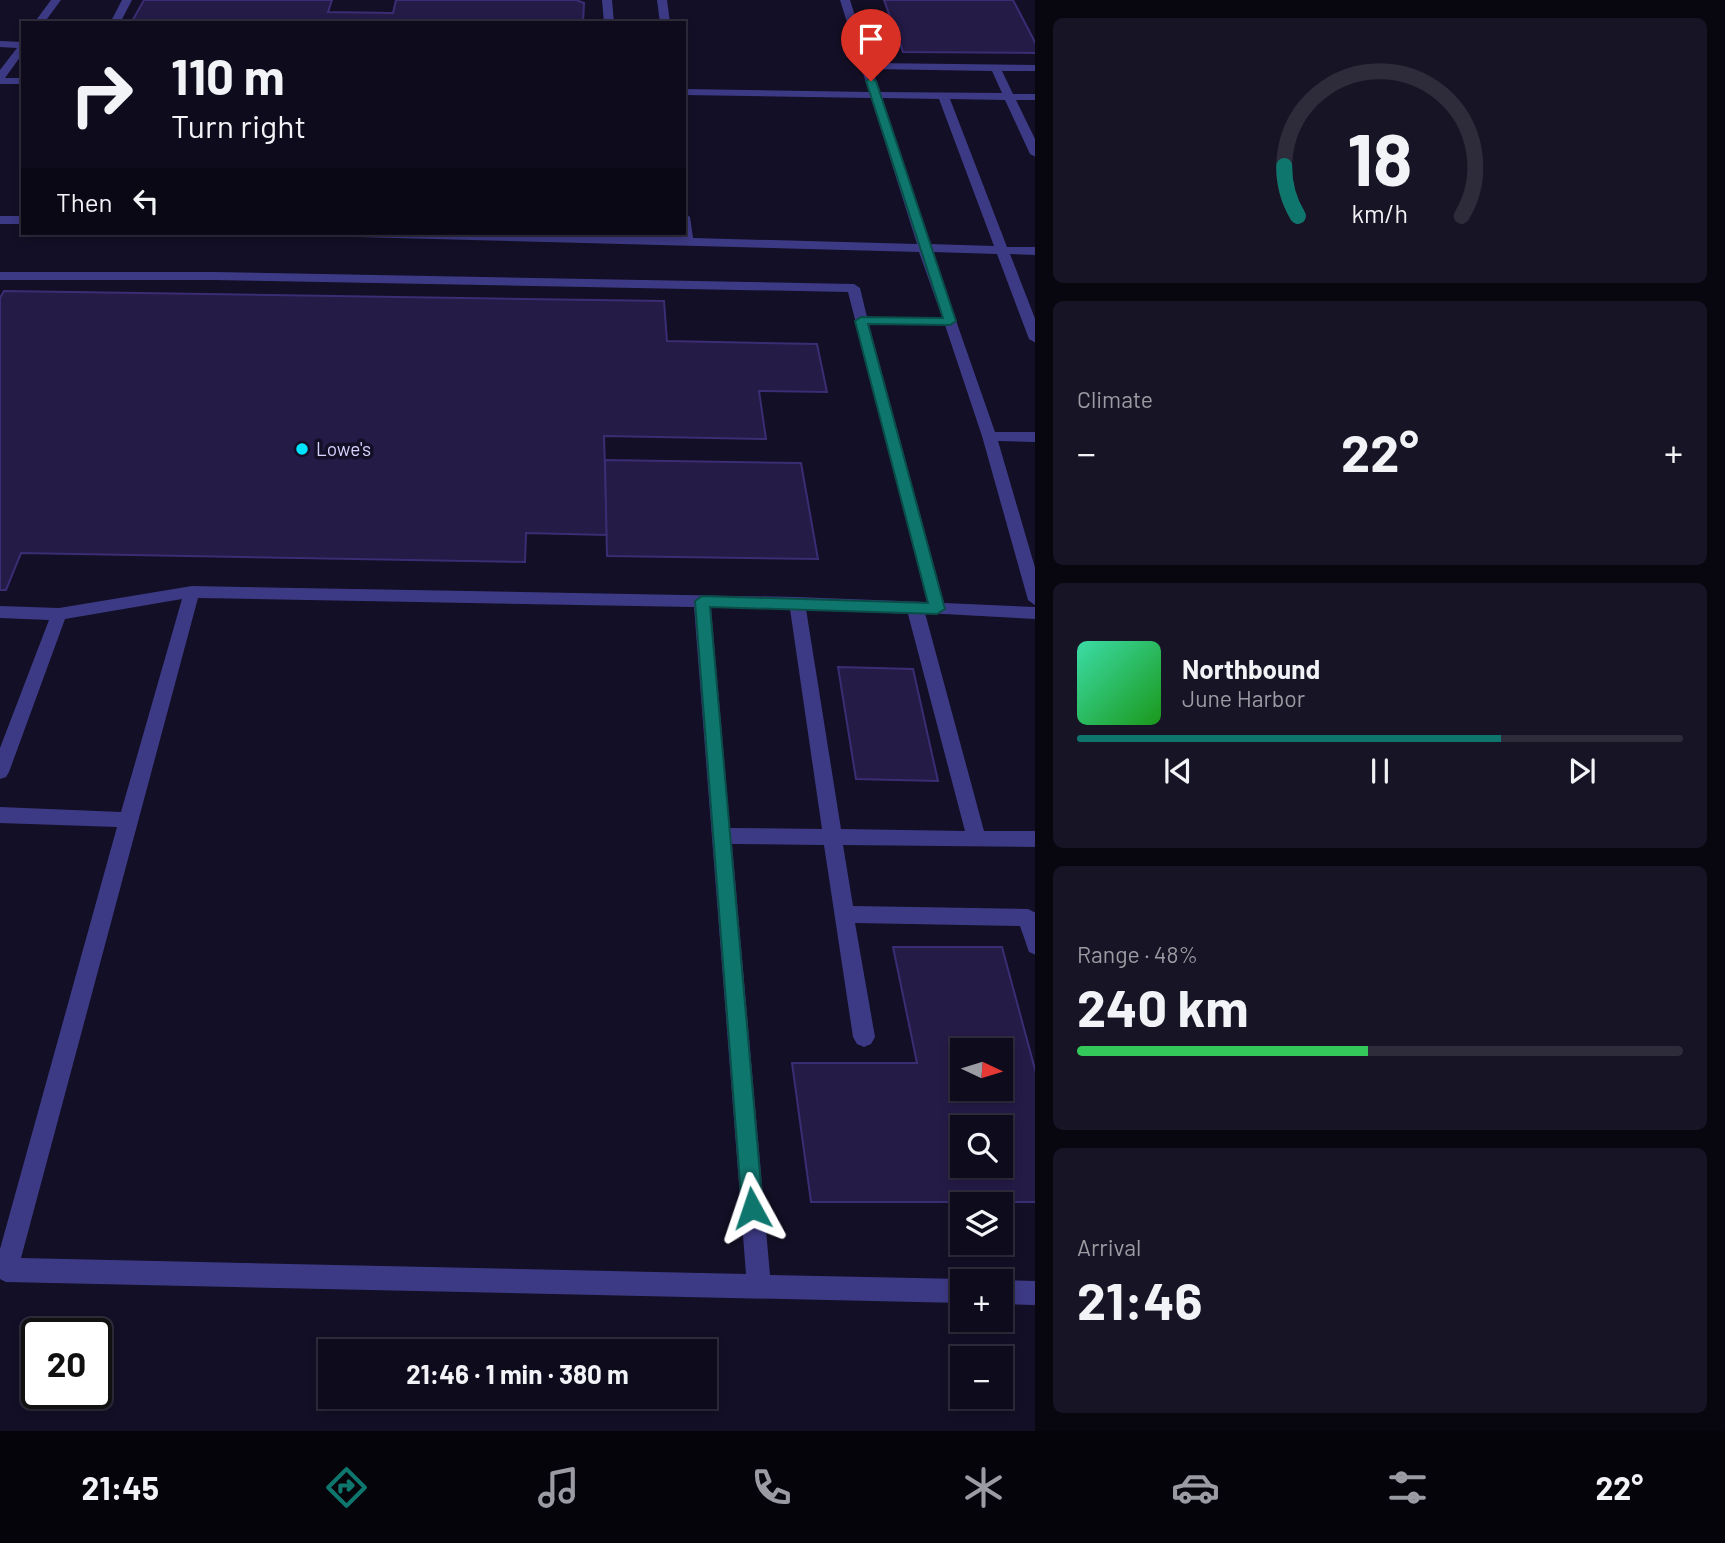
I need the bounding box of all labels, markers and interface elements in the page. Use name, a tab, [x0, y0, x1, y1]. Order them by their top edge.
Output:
pin	[841, 9, 901, 81]
icon: arrive	[852, 20, 890, 58]
text: 110 m	[171, 46, 285, 105]
icon: right	[56, 49, 147, 140]
text: Turn right	[171, 106, 306, 144]
text: 18	[1347, 114, 1413, 202]
icon: left	[127, 182, 165, 220]
text: Then	[56, 186, 113, 217]
text: km/h	[1352, 198, 1408, 228]
text: Climate	[1077, 385, 1153, 413]
text: 22°	[1341, 420, 1419, 482]
text: −	[1077, 429, 1096, 475]
text: +	[1664, 429, 1683, 475]
place label: Lowe's	[316, 437, 371, 460]
marker: Lowe's	[294, 441, 310, 457]
text: Northbound	[1182, 653, 1320, 684]
text: June Harbor	[1182, 684, 1305, 712]
icon: previous	[1159, 752, 1197, 790]
icon: pause	[1361, 752, 1399, 790]
icon: next	[1563, 752, 1601, 790]
text: Range · 48%	[1077, 940, 1198, 968]
text: 240 km	[1077, 975, 1249, 1037]
north arrow	[950, 1038, 1013, 1101]
map controls	[950, 1038, 1013, 1409]
button: search	[950, 1115, 1013, 1178]
position arrow	[715, 1171, 789, 1245]
button: layers	[950, 1192, 1013, 1255]
text: Arrival	[1077, 1233, 1141, 1261]
text: 21:46	[1077, 1268, 1203, 1330]
button: +	[950, 1269, 1013, 1332]
speed limit sign: 20	[21, 1318, 112, 1409]
button: −	[950, 1346, 1013, 1409]
text: 21:46 · 1 min · 380 m	[406, 1358, 629, 1389]
icon: directions	[322, 1463, 371, 1512]
icon: music	[534, 1463, 583, 1512]
icon: phone	[747, 1463, 796, 1512]
icon: climate	[959, 1463, 1008, 1512]
icon: car	[1171, 1463, 1220, 1512]
icon: filters	[1383, 1463, 1432, 1512]
text: 21:45	[82, 1468, 159, 1506]
text: 22°	[1595, 1468, 1643, 1506]

